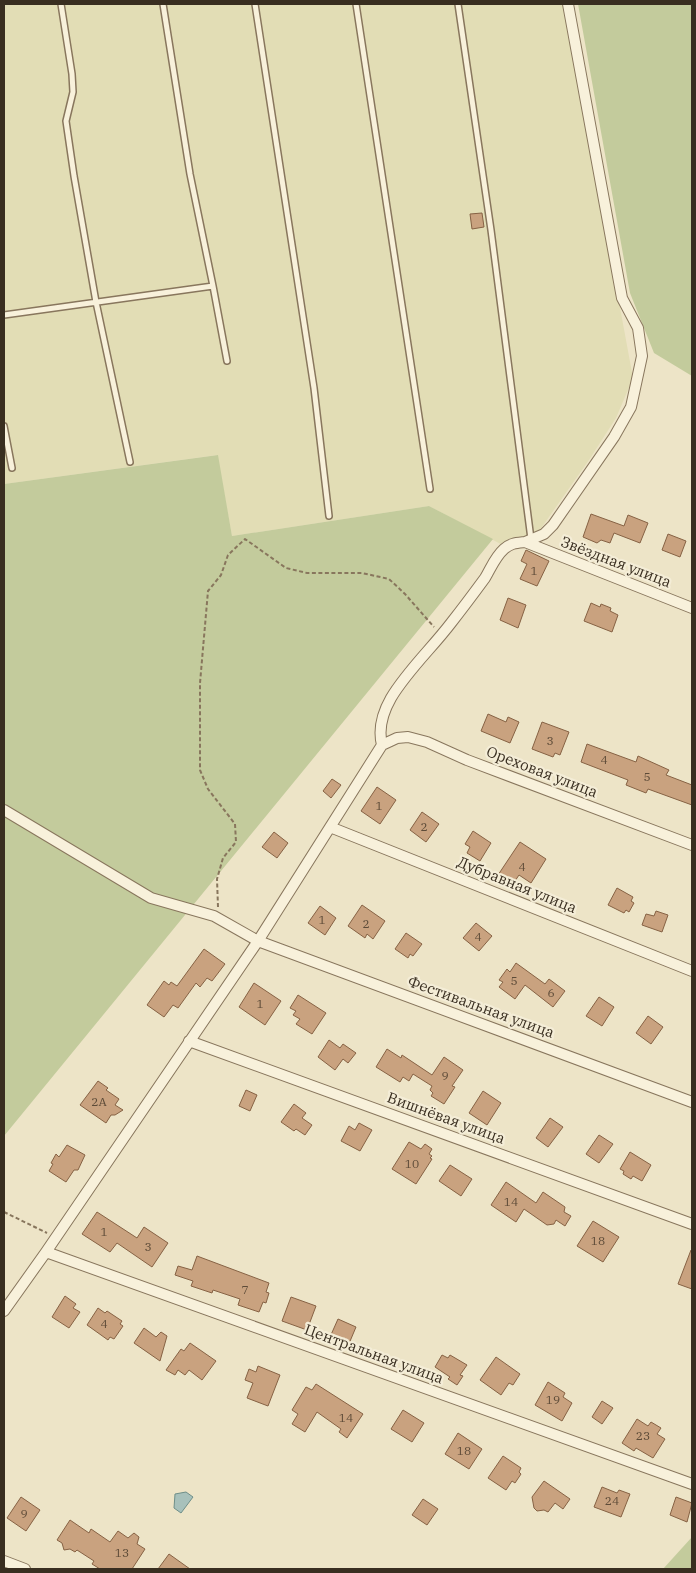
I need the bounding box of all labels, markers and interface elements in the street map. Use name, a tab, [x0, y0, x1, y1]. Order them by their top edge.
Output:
street label: Звёздная улица	[558, 532, 674, 591]
house number: 1	[530, 563, 538, 578]
house number: 3	[546, 733, 554, 748]
street label: Ореховая улица	[484, 742, 601, 802]
house number: 4	[600, 752, 608, 767]
house number: 5	[643, 769, 651, 784]
house number: 1	[375, 798, 383, 813]
house number: 2	[420, 819, 428, 834]
street label: Дубравная улица	[455, 852, 580, 917]
house number: 4	[518, 859, 526, 874]
house number: 1	[318, 912, 326, 927]
house number: 2	[362, 916, 370, 931]
house number: 4	[474, 929, 482, 944]
street label: Фестивальная улица	[405, 971, 557, 1042]
house number: 5	[510, 973, 518, 988]
house number: 6	[547, 985, 555, 1000]
house number: 1	[256, 996, 264, 1011]
house number: 9	[441, 1068, 449, 1083]
street label: Вишнёвая улица	[385, 1087, 508, 1148]
house number: 2А	[91, 1094, 107, 1109]
house number: 10	[405, 1156, 419, 1171]
house number: 14	[504, 1194, 518, 1209]
house number: 1	[100, 1224, 108, 1239]
house number: 18	[591, 1233, 605, 1248]
house number: 3	[144, 1239, 152, 1254]
house number: 7	[241, 1282, 249, 1297]
house number: 4	[100, 1316, 108, 1331]
street label: Центральная улица	[302, 1319, 446, 1388]
house number: 19	[546, 1392, 560, 1407]
house number: 14	[339, 1410, 353, 1425]
house number: 23	[636, 1428, 650, 1443]
house number: 18	[457, 1443, 471, 1458]
house number: 24	[605, 1493, 619, 1508]
house number: 9	[20, 1506, 28, 1521]
house number: 13	[115, 1545, 129, 1560]

